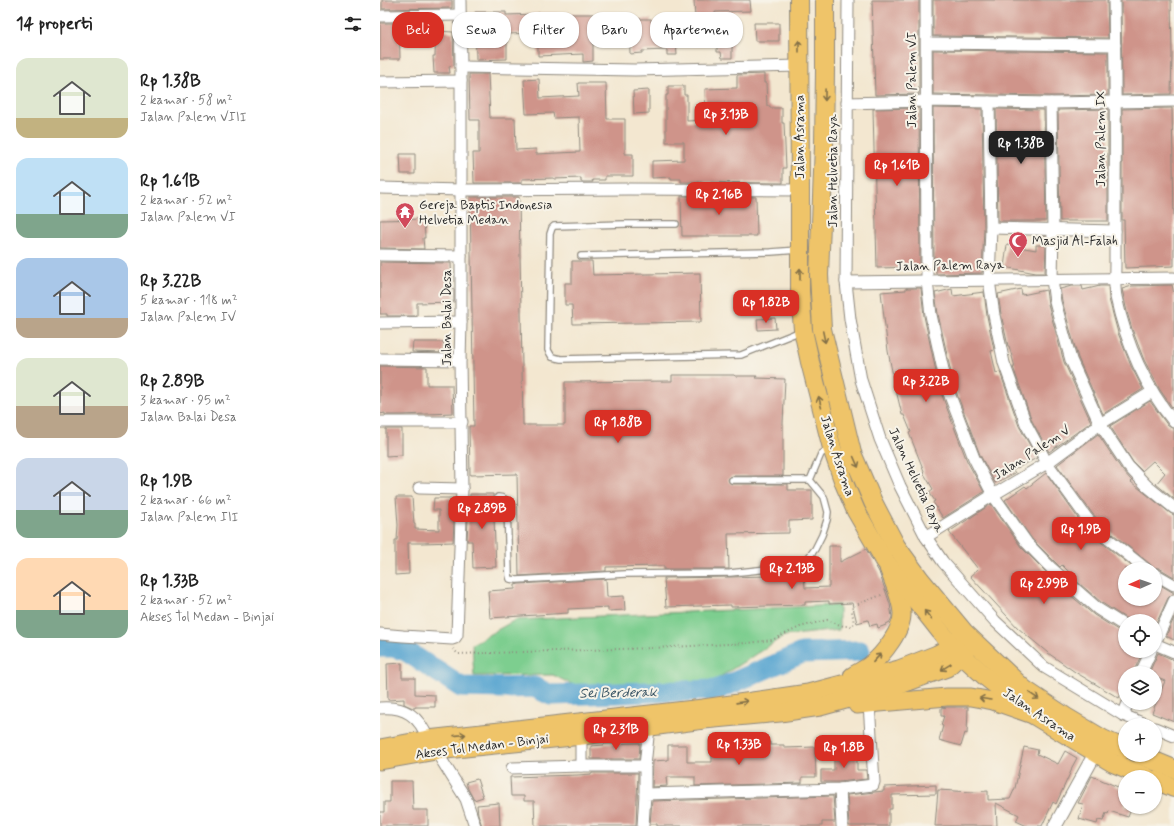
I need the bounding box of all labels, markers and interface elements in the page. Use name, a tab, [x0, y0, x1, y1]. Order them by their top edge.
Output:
chip: Beli	[392, 12, 444, 48]
chip: Sewa	[452, 12, 511, 48]
chip: Filter	[519, 12, 579, 48]
chip: Baru	[587, 12, 642, 48]
chip: Apartemen	[650, 12, 743, 48]
text: 14 properti	[16, 13, 92, 35]
icon: filters	[342, 13, 364, 35]
street label: Jalan Palem VI	[904, 32, 921, 128]
one-way arrow	[795, 40, 803, 53]
text: Rp 1.38B	[140, 70, 201, 92]
icon: home	[48, 74, 96, 122]
one-way arrow	[821, 88, 829, 101]
street label: Jalan Palem IX	[1093, 91, 1110, 187]
text: 2 kamar · 58 m²	[140, 92, 233, 109]
street label: Jalan Asrama	[792, 95, 809, 179]
pin: Rp 3.13B	[685, 102, 767, 136]
text: Rp 3.13B	[704, 106, 748, 123]
text: Jalan Palem VIII	[140, 109, 247, 126]
street label: Jalan Helvetia Raya	[825, 114, 842, 228]
pin: Rp 1.38B	[980, 131, 1062, 165]
text: Rp 1.38B	[998, 135, 1044, 152]
pin: Rp 1.61B	[856, 153, 938, 187]
text: Rp 1.61B	[874, 157, 920, 174]
text: Rp 1.61B	[140, 170, 200, 192]
icon: home	[48, 174, 96, 222]
pin: Rp 2.16B	[678, 182, 760, 216]
text: Rp 2.16B	[695, 186, 743, 203]
text: 2 kamar · 52 m²	[140, 192, 232, 209]
place label: Gereja Baptis Indonesia Helvetia Medan	[419, 197, 552, 229]
temple icon: Gereja Baptis Indonesia Helvetia Medan	[394, 201, 416, 229]
text: Jalan Palem VI	[140, 209, 236, 226]
mosque icon: Masjid Al-Falah	[1007, 230, 1029, 258]
place label: Masjid Al-Falah	[1032, 233, 1118, 250]
street label: Jalan Palem Raya	[896, 257, 1005, 275]
one-way arrow	[796, 268, 804, 281]
street label: Jalan Balai Desa	[439, 269, 456, 366]
text: Rp 3.22B	[140, 270, 201, 292]
icon: home	[48, 274, 96, 322]
pin: Rp 1.82B	[725, 290, 807, 324]
text: 5 kamar · 118 m²	[140, 292, 238, 309]
text: Rp 1.82B	[742, 294, 790, 311]
text: Jalan Palem IV	[140, 309, 236, 326]
one-way arrow	[820, 330, 828, 343]
pin: Rp 3.22B	[885, 369, 967, 403]
text: Rp 2.89B	[140, 370, 204, 392]
text: Rp 3.22B	[903, 373, 949, 390]
icon: home	[48, 374, 96, 422]
text: 3 kamar · 95 m²	[140, 392, 231, 409]
one-way arrow	[815, 395, 823, 408]
text: Jalan Balai Desa	[140, 409, 237, 426]
pin: Rp 1.88B	[577, 410, 659, 444]
street label: Jalan Asrama	[816, 413, 858, 499]
text: Rp 1.88B	[594, 414, 642, 431]
street label: Jalan Palem V	[990, 421, 1074, 484]
street label: Jalan Helvetia Raya	[884, 425, 948, 535]
one-way arrow	[853, 456, 860, 468]
text: Rp 1.9B	[140, 470, 192, 492]
icon: home	[48, 474, 96, 522]
text: 2 kamar · 66 m²	[140, 492, 232, 509]
pin: Rp 2.89B	[441, 496, 523, 530]
text: Rp 2.89B	[457, 500, 507, 517]
text: Jalan Palem III	[140, 509, 238, 526]
pin: Rp 1.9B	[1044, 517, 1118, 551]
text: Rp 1.9B	[1061, 521, 1101, 538]
pin: Rp 2.13B	[751, 556, 833, 590]
text: Rp 2.13B	[769, 560, 815, 577]
north arrow	[1118, 562, 1162, 606]
map controls	[1118, 562, 1162, 814]
text: Rp 1.33B	[140, 570, 199, 592]
pin: Rp 2.99B	[1003, 571, 1085, 605]
icon: home	[48, 574, 96, 622]
text: Rp 2.99B	[1020, 575, 1068, 592]
text: 2 kamar · 52 m²	[140, 592, 232, 609]
text: Akses Tol Medan - Binjai	[140, 609, 274, 626]
one-way arrow	[923, 609, 932, 620]
button: locate	[1118, 614, 1162, 658]
one-way arrow	[872, 653, 881, 663]
one-way arrow	[940, 664, 952, 672]
button: layers	[1118, 666, 1162, 710]
water label: Sei Berderak	[579, 683, 658, 703]
street label: Jalan Asrama	[999, 684, 1079, 746]
one-way arrow	[1029, 692, 1040, 700]
one-way arrow	[979, 695, 992, 703]
one-way arrow	[735, 698, 748, 706]
pin: Rp 2.31B	[575, 717, 657, 751]
button: +	[1118, 718, 1162, 762]
text: Rp 2.31B	[593, 721, 639, 738]
street label: Akses Tol Medan - Binjai	[414, 730, 550, 764]
one-way arrow	[453, 731, 466, 739]
pin: Rp 1.33B	[698, 732, 780, 766]
pin: Rp 1.8B	[807, 735, 881, 769]
text: Rp 1.33B	[717, 736, 761, 753]
text: Rp 1.8B	[824, 739, 864, 756]
button: −	[1118, 770, 1162, 814]

